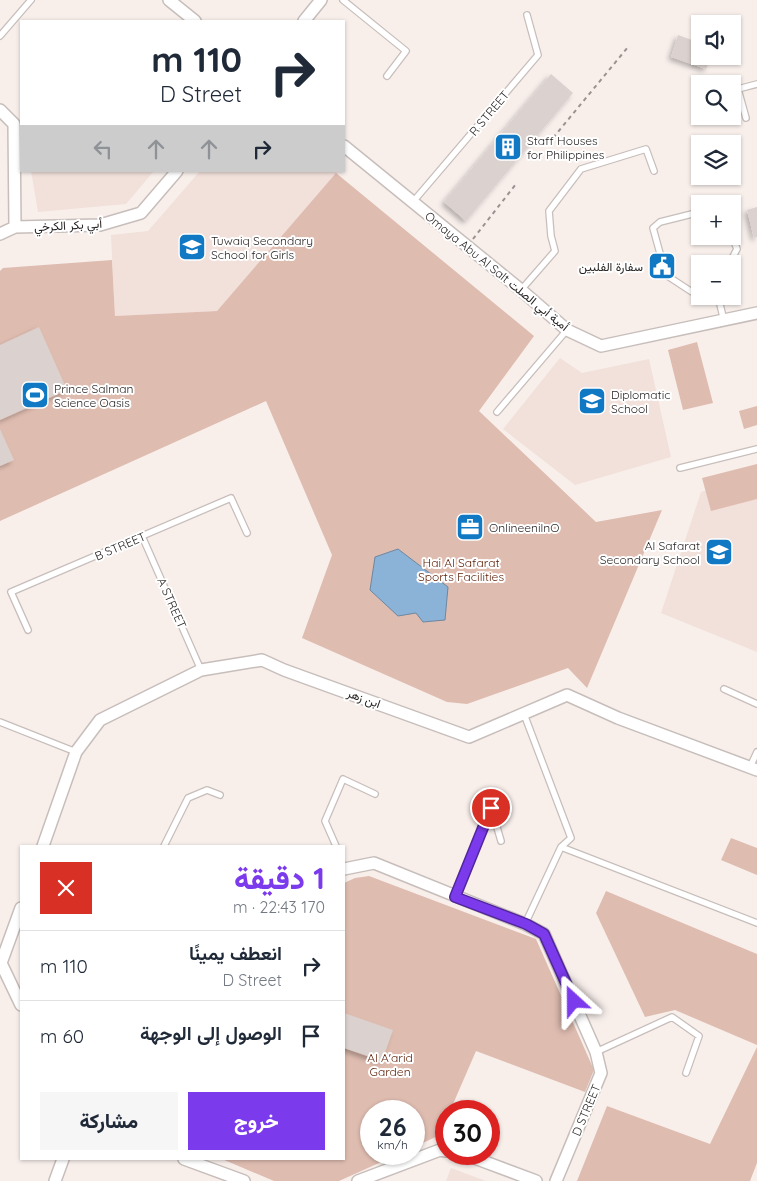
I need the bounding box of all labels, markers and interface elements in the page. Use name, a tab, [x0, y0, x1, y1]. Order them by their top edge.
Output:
map controls	[691, 15, 741, 305]
button: sound	[691, 15, 741, 65]
text: 110 m	[151, 37, 242, 81]
icon: right	[260, 40, 325, 105]
button: search	[691, 75, 741, 125]
text: D Street	[160, 80, 242, 108]
street label: R STREET	[466, 87, 512, 139]
building icon: Staff Houses for Philippines	[493, 132, 523, 162]
place label: Staff Houses for Philippines	[527, 133, 605, 162]
icon: left	[89, 135, 117, 163]
icon: ahead	[142, 135, 170, 163]
icon: ahead	[195, 135, 223, 163]
icon: right	[248, 135, 276, 163]
button: layers	[691, 135, 741, 185]
button: +	[691, 195, 741, 245]
street label: Omaya Abu Al Salt أمية أبي الصلت	[420, 208, 572, 336]
street label: أبي بكر الكرخي	[34, 216, 103, 237]
school or university icon: Tuwaiq Secondary School for Girls	[177, 232, 207, 262]
place label: Tuwaiq Secondary School for Girls	[211, 233, 313, 262]
public building icon: سفارة الفلبين	[647, 251, 677, 281]
button: −	[691, 255, 741, 305]
place label: سفارة الفلبين	[579, 259, 643, 275]
sports icon: Prince Salman Science Oasis	[20, 380, 50, 410]
place label: Prince Salman Science Oasis	[54, 381, 133, 410]
school or university icon: Diplomatic School	[577, 386, 607, 416]
place label: Diplomatic School	[611, 387, 670, 416]
office icon: OnlineenilnO	[455, 512, 485, 542]
place label: OnlineenilnO	[489, 520, 559, 535]
street label: B STREET	[92, 529, 148, 563]
school or university icon: Al Safarat Secondary School	[704, 537, 734, 567]
place label: Al Safarat Secondary School	[600, 538, 700, 567]
park label: Hai Al Safarat Sports Facilities	[418, 555, 504, 584]
street label: A STREET	[154, 575, 190, 631]
street label: ابن زهر	[344, 685, 383, 712]
pin	[470, 787, 512, 829]
icon: arrive	[477, 794, 505, 822]
text: 1 دقيقة	[234, 859, 325, 897]
button: close	[40, 862, 92, 914]
text: 170 m · 22:43	[233, 897, 325, 917]
text: انعطف يمينًا	[189, 941, 282, 965]
icon: right	[297, 952, 325, 980]
text: 110 m	[40, 954, 88, 978]
text: D Street	[222, 970, 282, 990]
position arrow	[547, 974, 599, 1026]
text: الوصول إلى الوجهة	[140, 1021, 282, 1045]
icon: arrive	[297, 1022, 325, 1050]
text: 60 m	[40, 1024, 84, 1048]
park label: Al A'arid Garden	[367, 1050, 413, 1079]
street label: D STREET	[568, 1082, 604, 1138]
button: مشاركة	[40, 1092, 178, 1150]
button: خروج	[188, 1092, 325, 1150]
speed limit sign: 30	[435, 1100, 500, 1165]
text: 26	[378, 1111, 407, 1142]
text: km/h	[377, 1137, 408, 1152]

